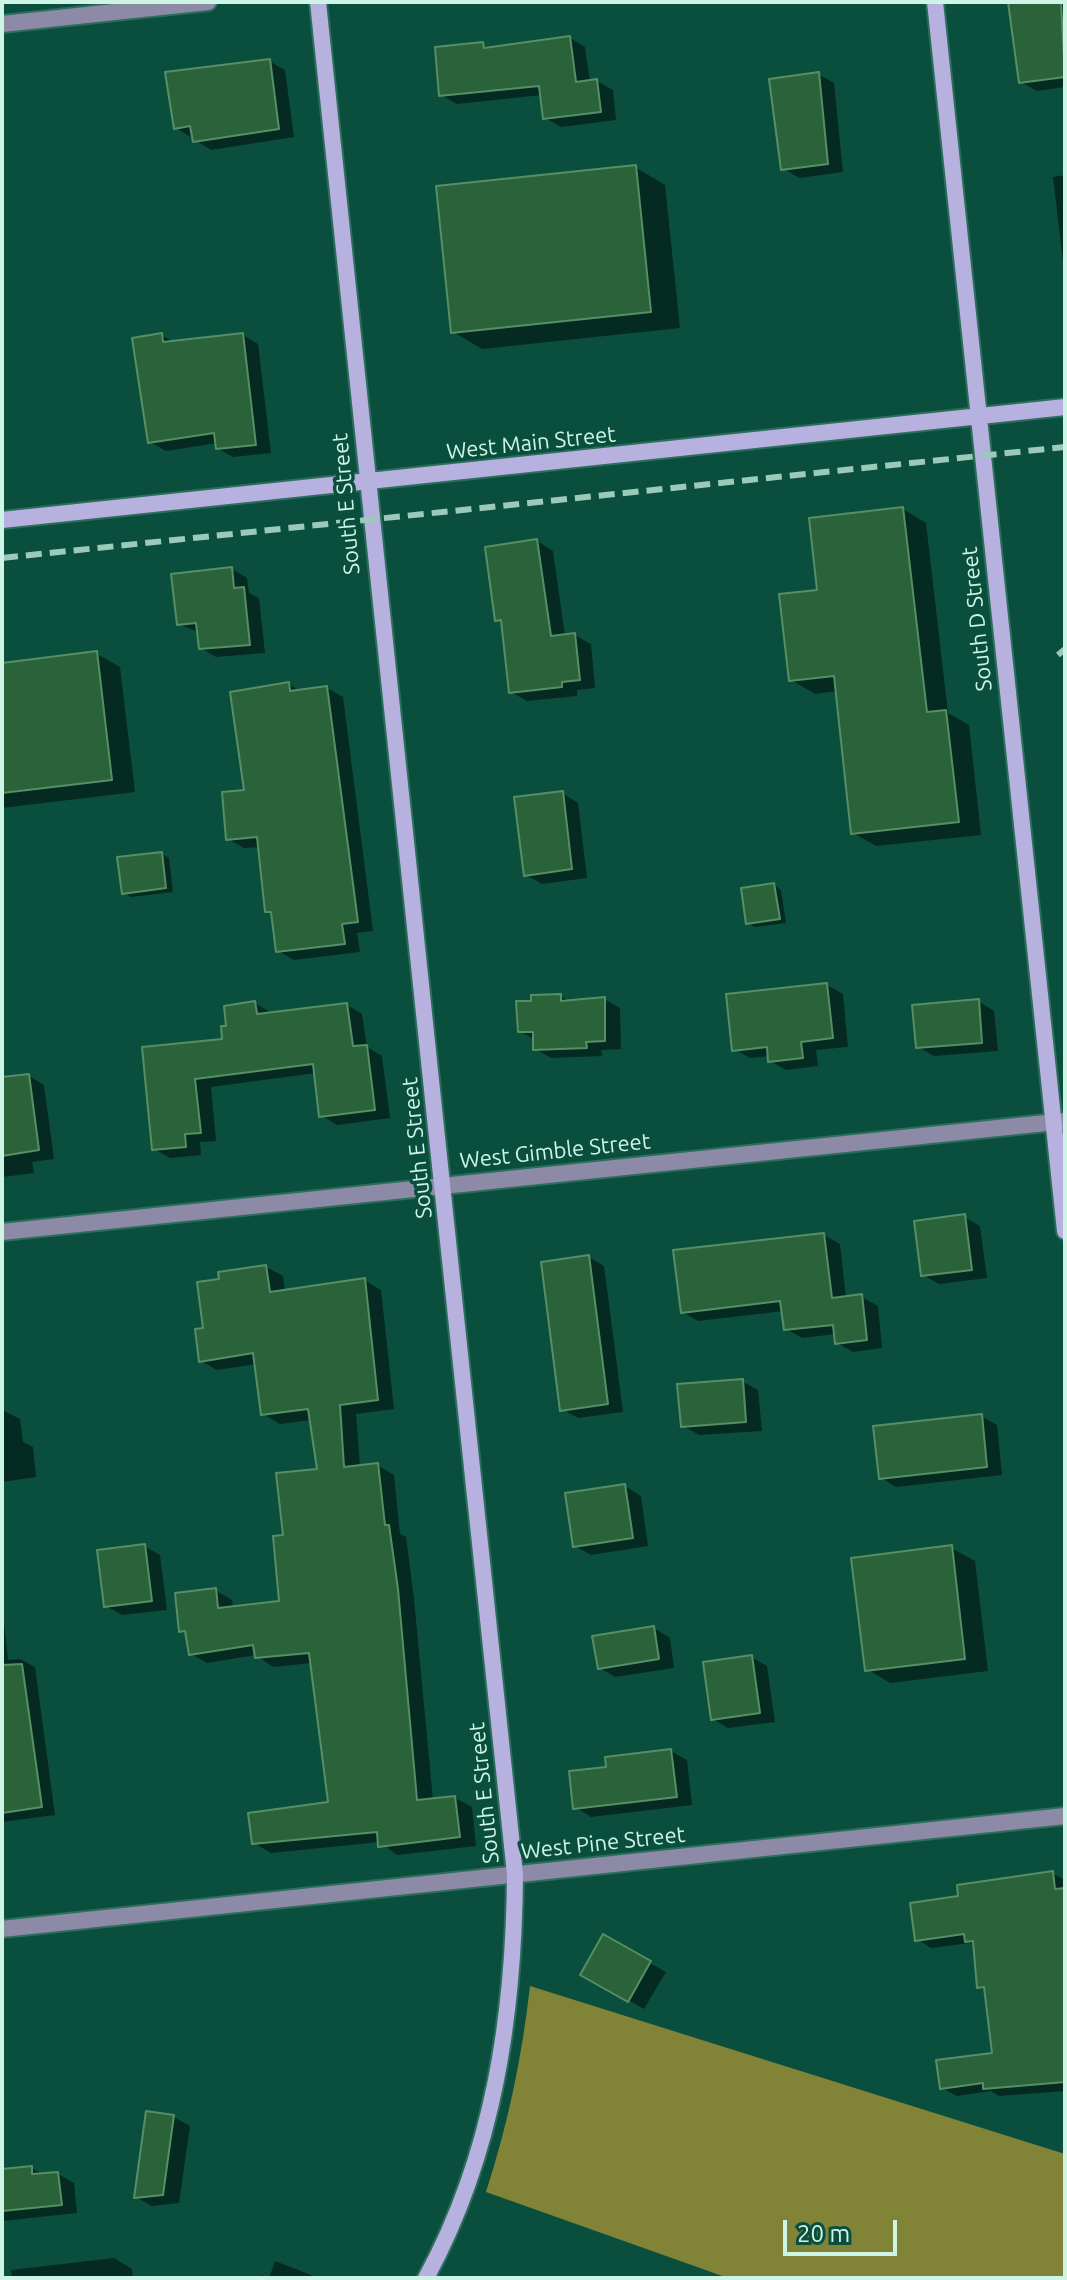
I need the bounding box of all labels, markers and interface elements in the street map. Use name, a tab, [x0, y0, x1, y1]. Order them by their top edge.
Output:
street label: West Main Street	[445, 421, 617, 465]
street label: South E Street	[327, 432, 365, 576]
street label: South D Street	[956, 545, 998, 693]
street label: South E Street	[396, 1076, 438, 1220]
street label: West Gimble Street	[458, 1128, 652, 1174]
street label: South E Street	[463, 1721, 505, 1865]
street label: West Pine Street	[520, 1821, 686, 1865]
scale bar	[787, 2204, 901, 2254]
text: 20 m	[797, 2220, 850, 2247]

